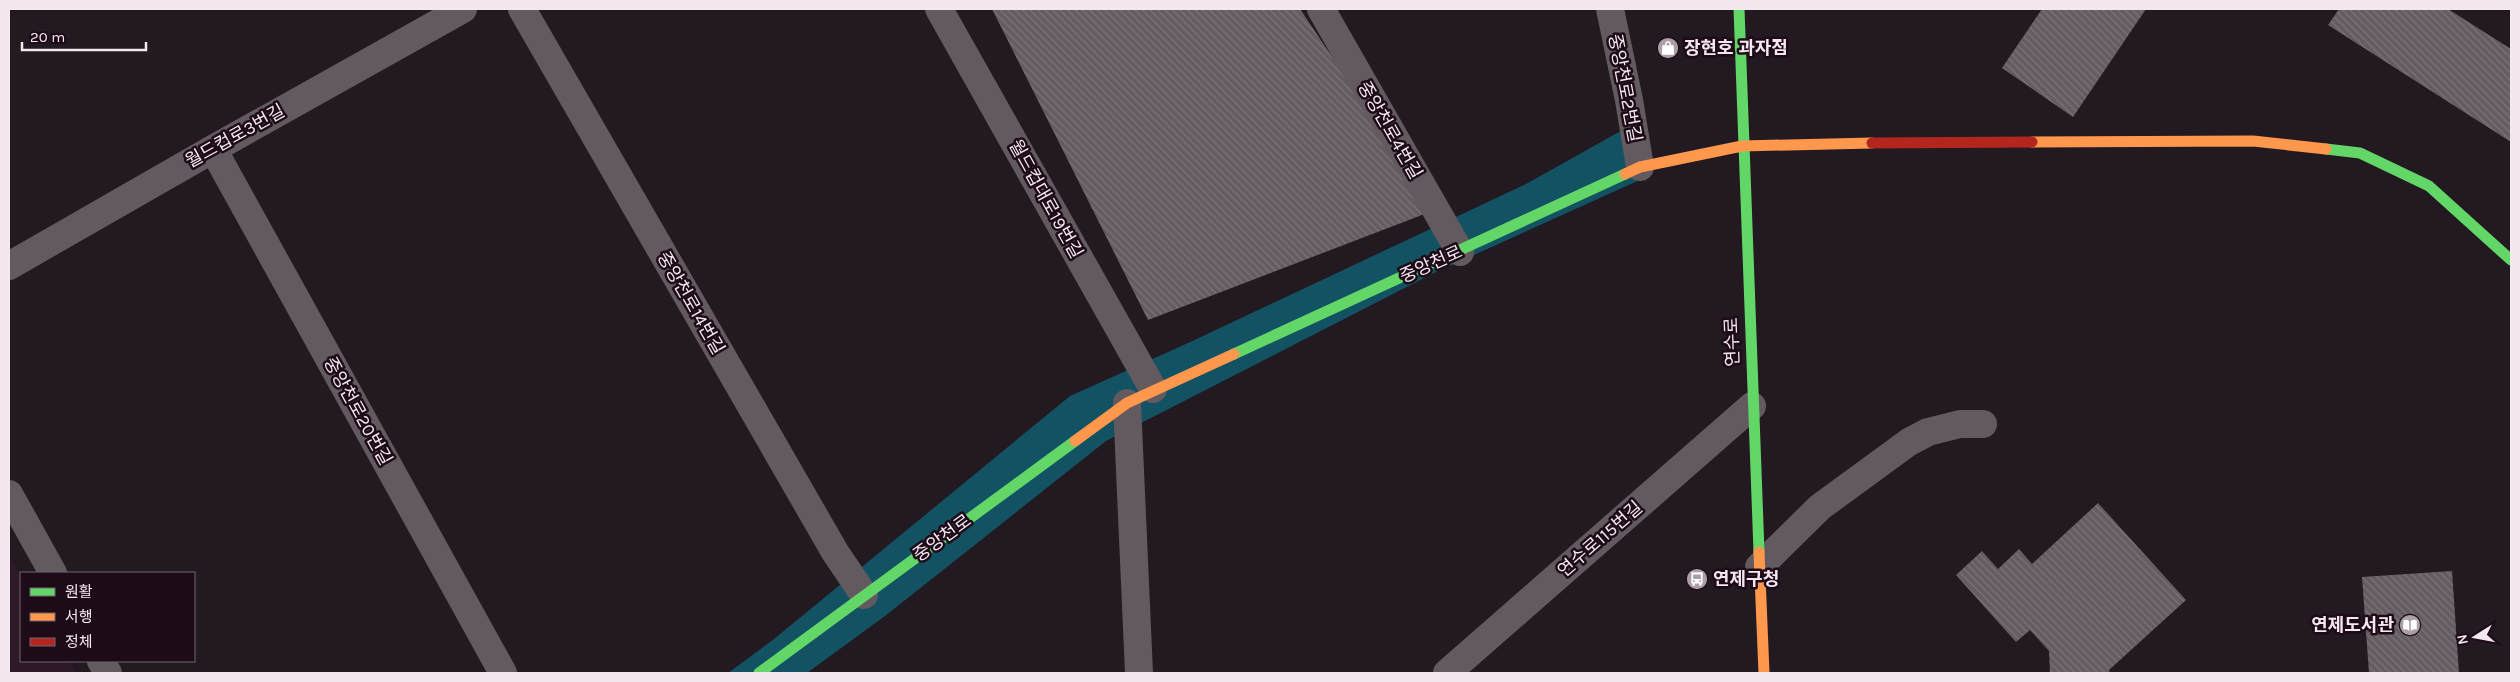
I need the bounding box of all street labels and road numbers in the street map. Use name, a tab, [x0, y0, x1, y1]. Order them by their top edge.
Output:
street label: 중앙천로2번길	[1604, 32, 1646, 144]
street label: 중앙천로4번길	[1353, 77, 1427, 183]
street label: 월드컵로3번길	[182, 100, 288, 172]
street label: 월드컵대로19번길	[1004, 136, 1088, 262]
street label: 중앙천로	[1396, 240, 1466, 288]
street label: 중앙천로14번길	[653, 248, 729, 358]
street label: 연수로	[1720, 317, 1744, 367]
street label: 중앙천로20번길	[319, 353, 397, 469]
street label: 연수로115번길	[1553, 496, 1647, 582]
street label: 중앙천로	[909, 510, 975, 566]

